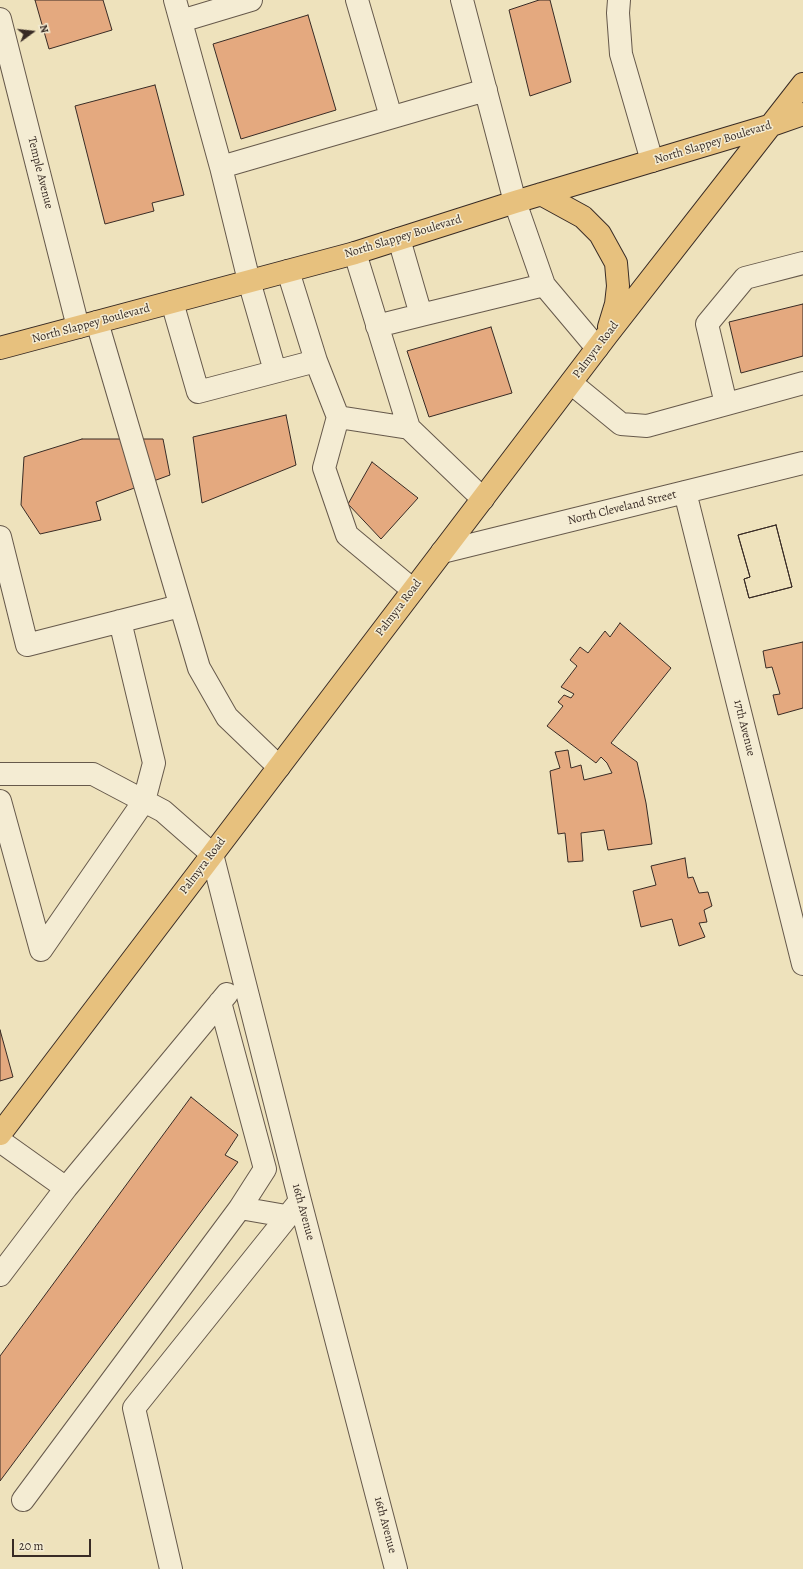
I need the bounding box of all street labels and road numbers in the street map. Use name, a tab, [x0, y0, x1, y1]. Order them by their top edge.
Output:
street label: North Slappey Boulevard	[653, 118, 773, 168]
street label: Temple Avenue	[24, 135, 56, 211]
street label: North Slappey Boulevard	[343, 212, 463, 262]
street label: North Slappey Boulevard	[30, 301, 152, 347]
street label: Palmyra Road	[570, 319, 622, 381]
street label: North Cleveland Street	[566, 488, 678, 528]
street label: Palmyra Road	[373, 577, 425, 639]
street label: 17th Avenue	[730, 698, 758, 758]
street label: Palmyra Road	[177, 835, 229, 897]
street label: 16th Avenue	[289, 1182, 317, 1242]
street label: 16th Avenue	[371, 1495, 399, 1555]

